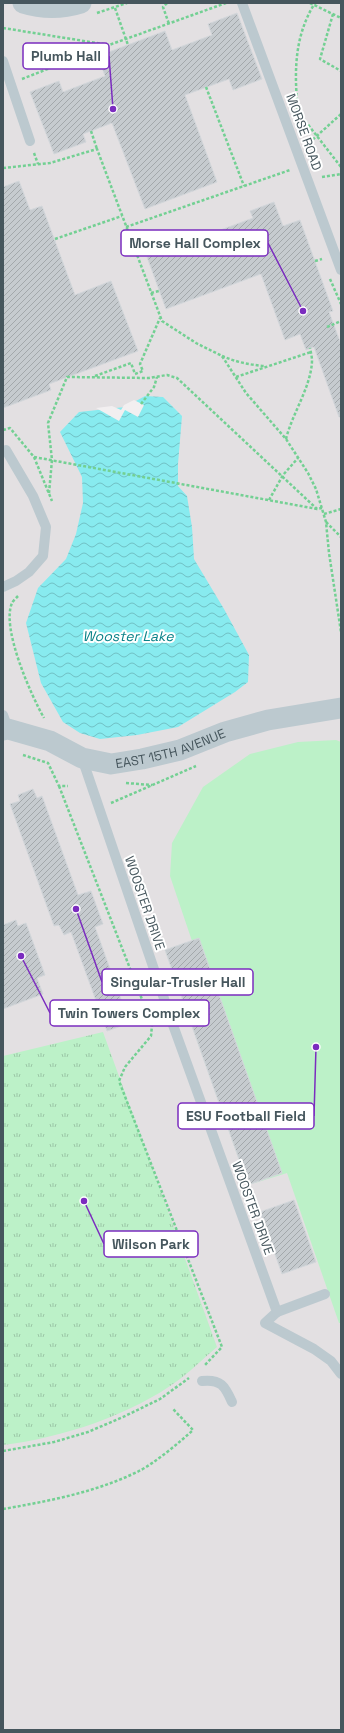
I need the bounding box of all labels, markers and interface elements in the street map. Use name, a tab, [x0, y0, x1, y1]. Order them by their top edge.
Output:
callout: Plumb Hall	[23, 43, 109, 69]
text: Plumb Hall	[31, 47, 101, 65]
street label: MORSE ROAD	[282, 91, 326, 173]
callout: Morse Hall Complex	[121, 230, 268, 256]
text: Morse Hall Complex	[129, 234, 261, 252]
water label: Wooster Lake	[82, 627, 174, 645]
street label: EAST 15TH AVENUE	[114, 724, 228, 772]
street label: WOOSTER DRIVE	[121, 854, 169, 952]
callout: Singular-Trusler Hall	[102, 969, 253, 995]
text: Singular-Trusler Hall	[111, 973, 245, 991]
callout: Twin Towers Complex	[50, 1000, 209, 1026]
text: Twin Towers Complex	[58, 1004, 200, 1022]
callout: ESU Football Field	[178, 1103, 314, 1129]
text: ESU Football Field	[186, 1107, 306, 1125]
street label: WOOSTER DRIVE	[228, 1159, 278, 1257]
callout: Wilson Park	[104, 1231, 198, 1257]
text: Wilson Park	[112, 1235, 190, 1253]

